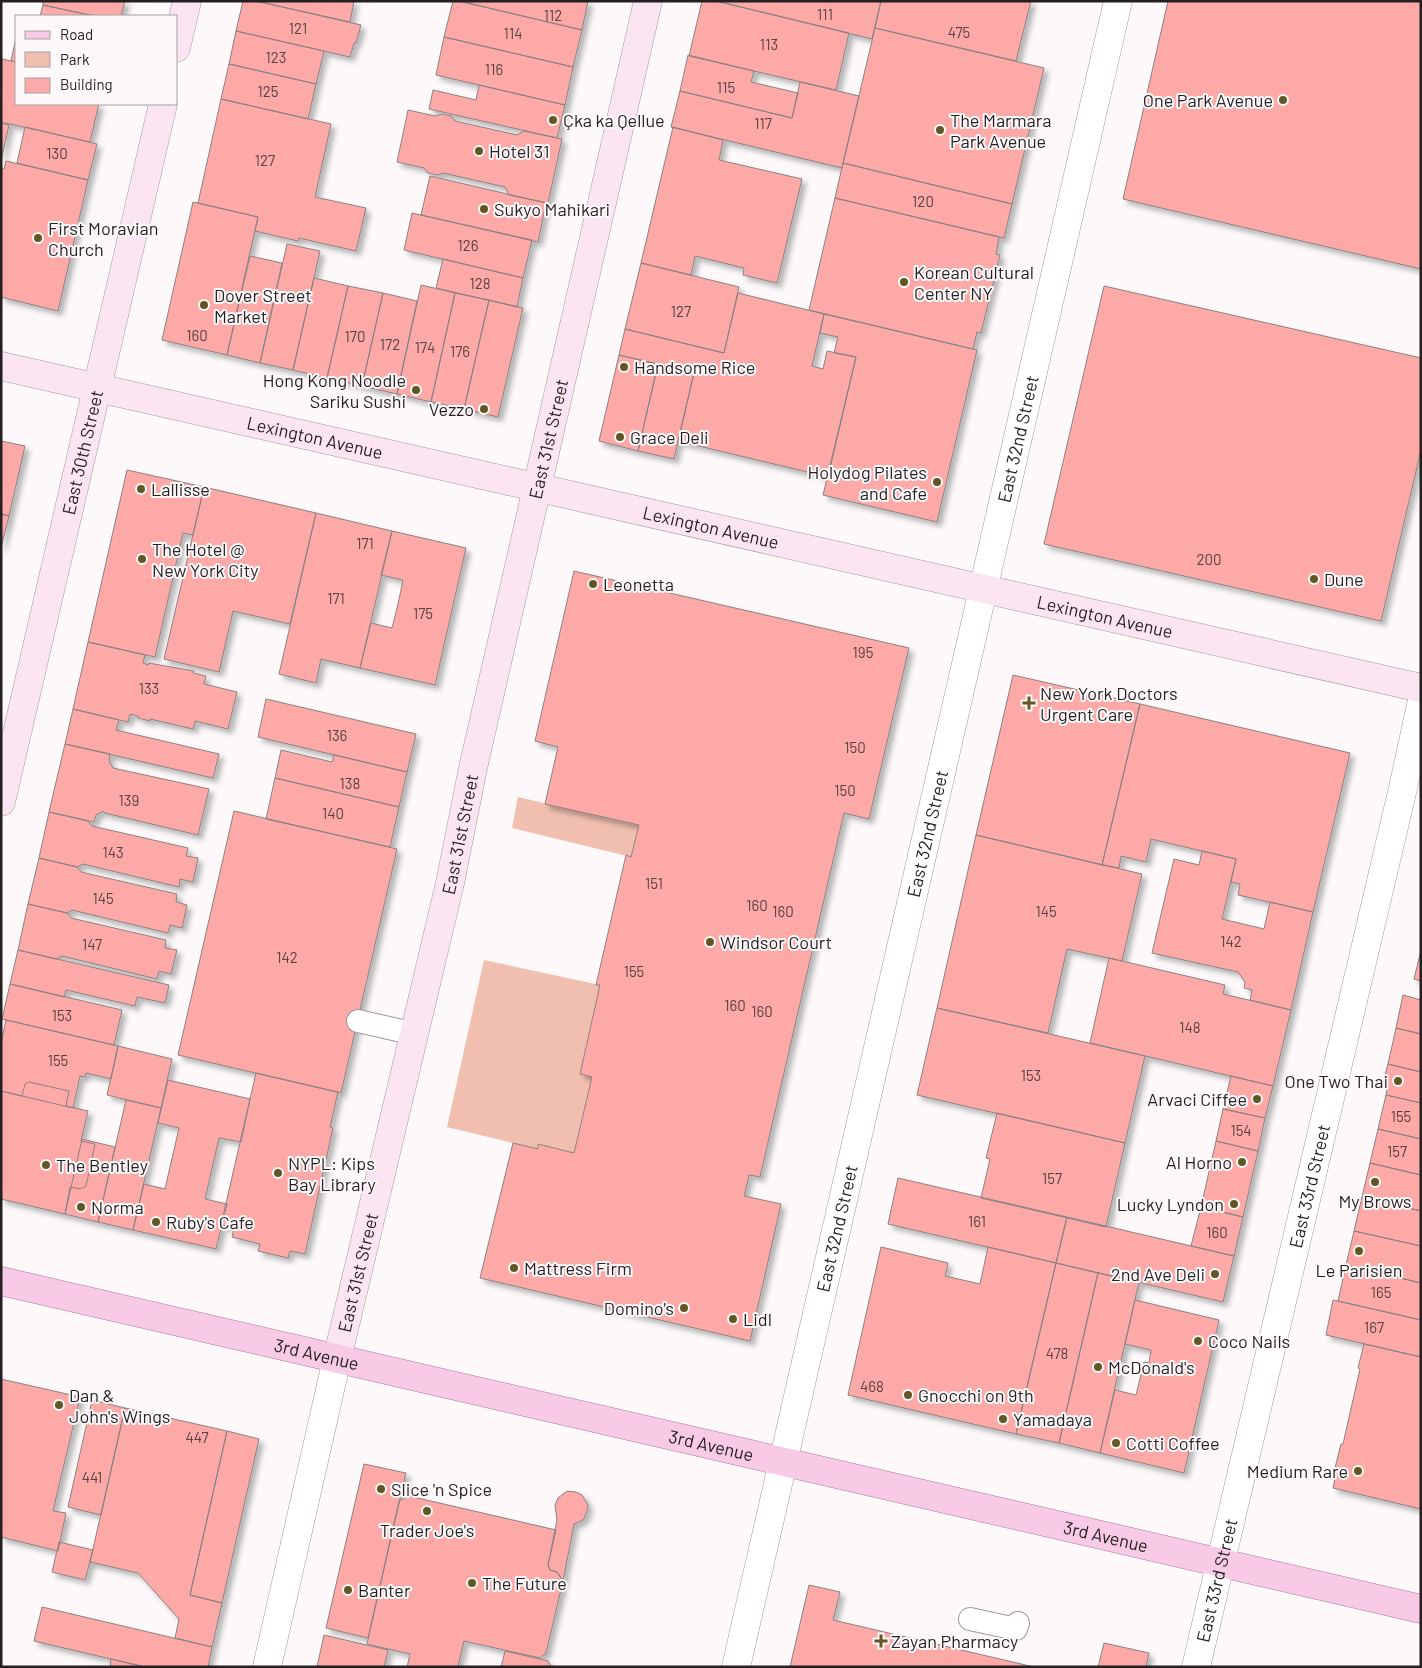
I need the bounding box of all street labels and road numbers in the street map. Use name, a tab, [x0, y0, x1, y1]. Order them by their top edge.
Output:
street label: East 32nd Street	[992, 373, 1043, 505]
street label: East 31st Street	[524, 377, 572, 501]
street label: East 30th Street	[57, 388, 107, 517]
street label: Lexington Avenue	[245, 411, 385, 463]
street label: Lexington Avenue	[641, 501, 781, 553]
street label: Lexington Avenue	[1035, 590, 1175, 642]
street label: East 32nd Street	[902, 768, 952, 899]
street label: East 31st Street	[437, 772, 483, 897]
street label: East 33rd Street	[1284, 1122, 1334, 1250]
street label: East 32nd Street	[811, 1163, 862, 1294]
street label: East 31st Street	[333, 1210, 382, 1334]
street label: 3rd Avenue	[272, 1333, 361, 1374]
street label: 3rd Avenue	[667, 1425, 756, 1466]
street label: 3rd Avenue	[1061, 1516, 1151, 1557]
street label: East 33rd Street	[1191, 1516, 1242, 1644]

